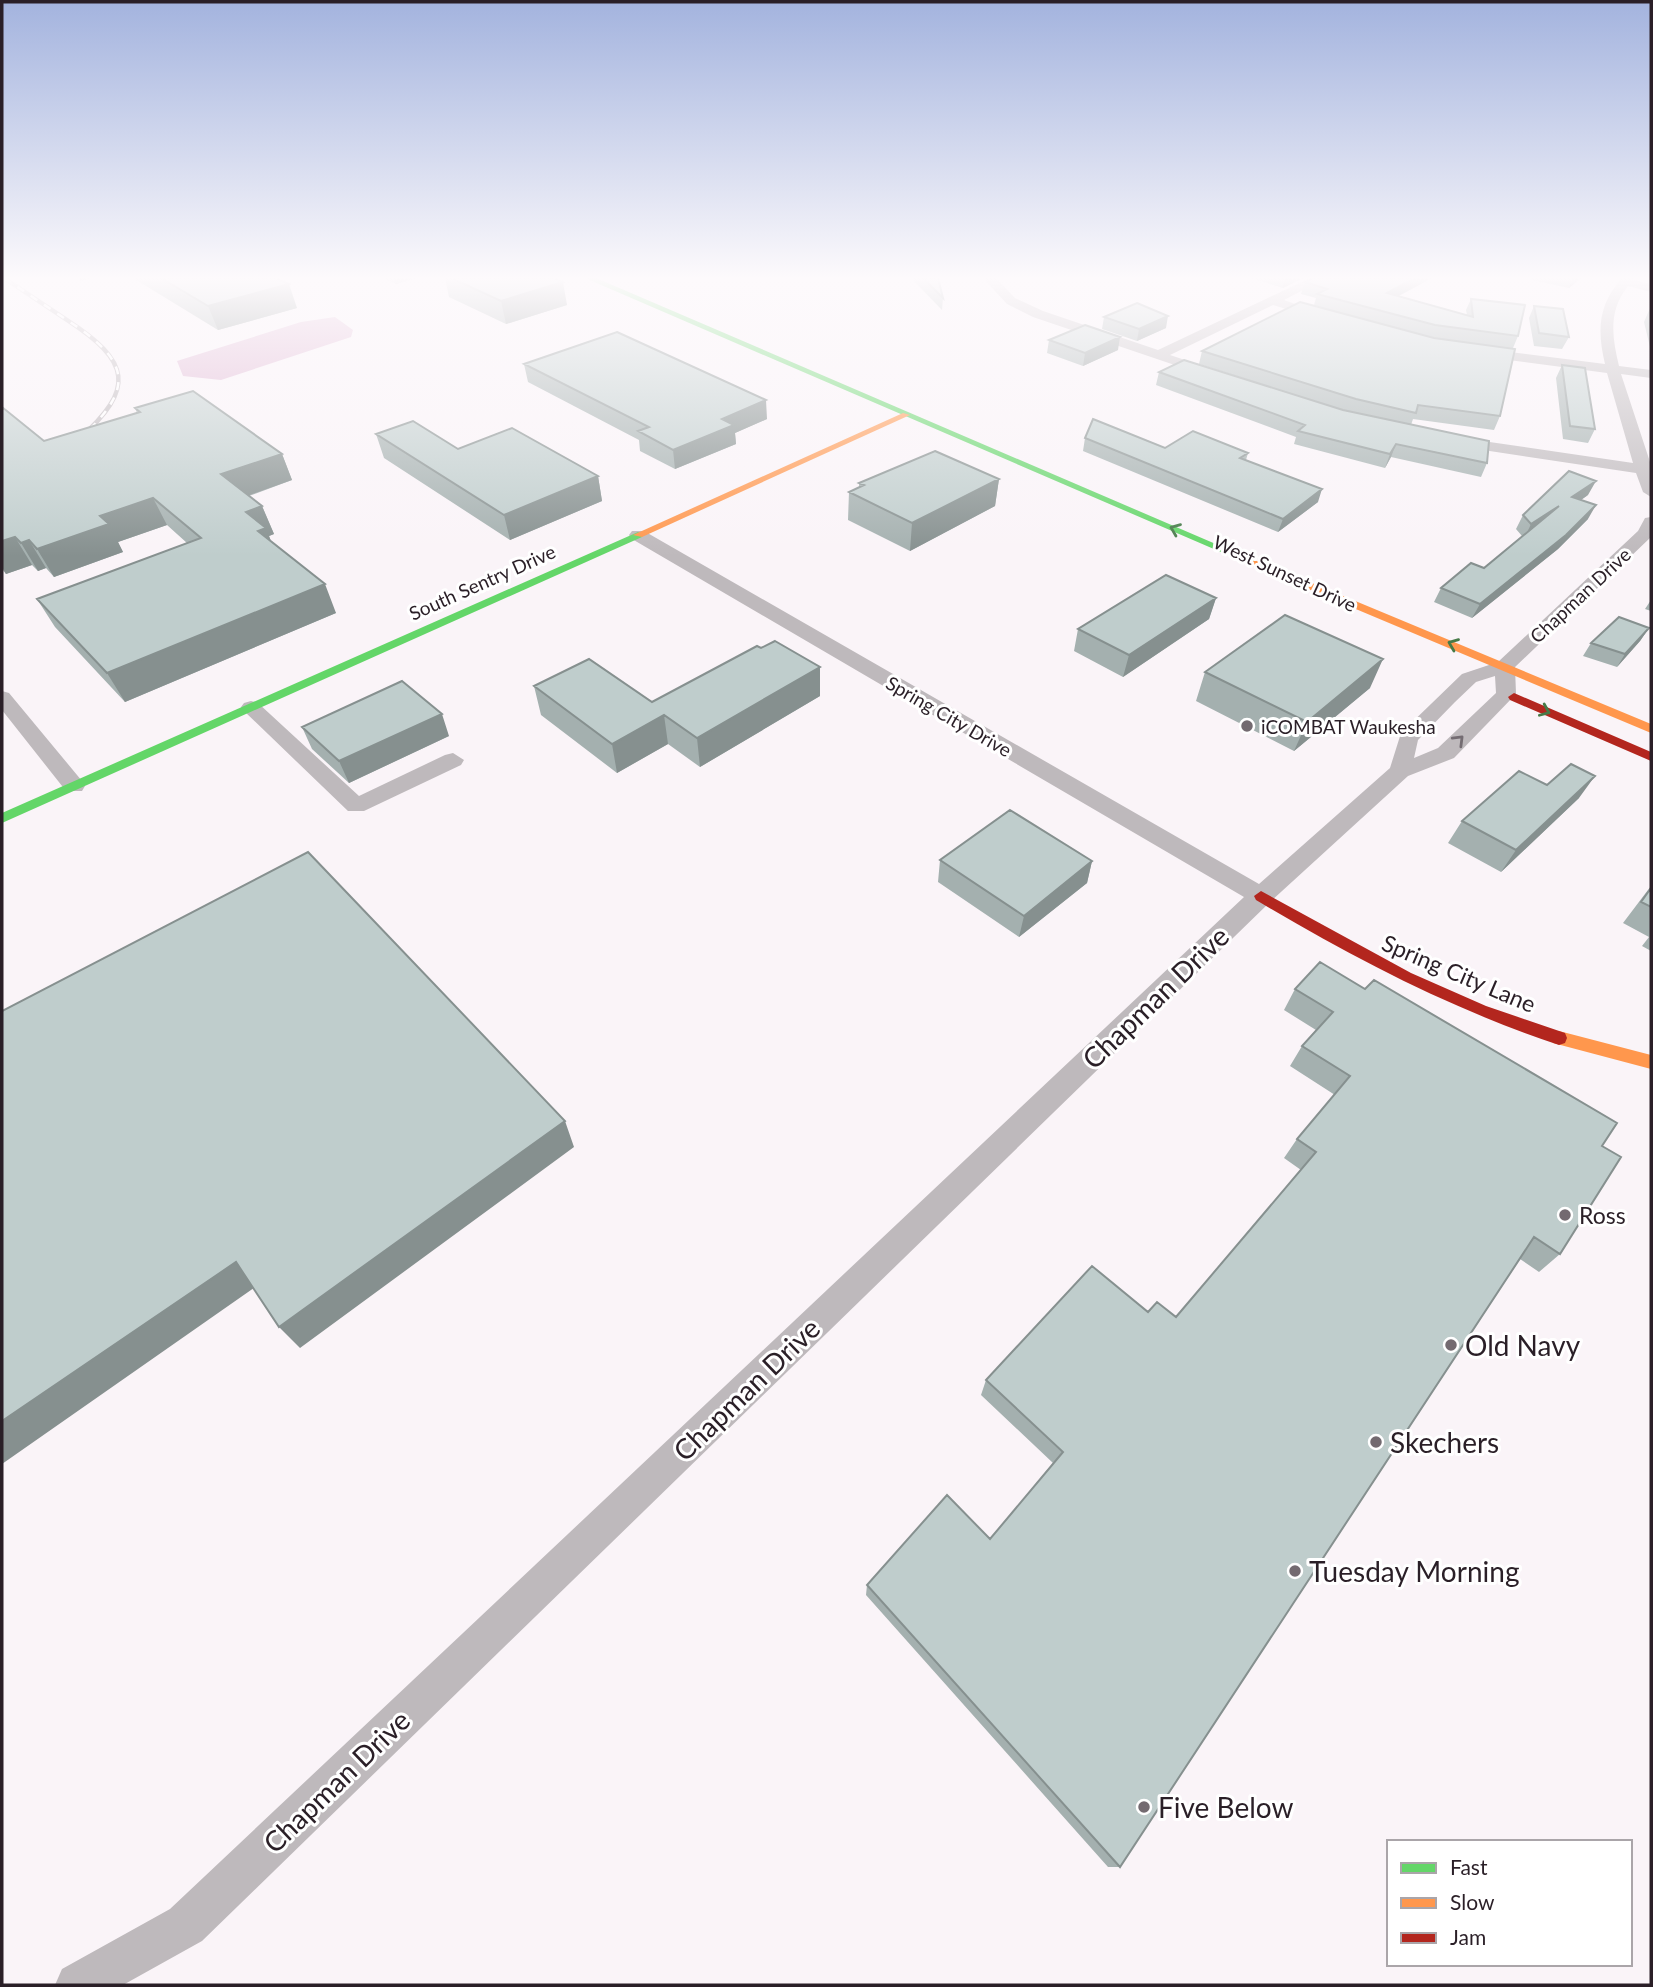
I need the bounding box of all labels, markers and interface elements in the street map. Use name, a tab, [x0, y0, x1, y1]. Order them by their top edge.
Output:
one-way arrow	[1170, 524, 1182, 538]
street label: West Sunset Drive	[1210, 530, 1360, 616]
street label: South Sentry Drive	[405, 539, 559, 625]
street label: Chapman Drive	[1525, 543, 1635, 647]
one-way arrow	[1448, 638, 1461, 652]
street label: Spring City Drive	[882, 671, 1016, 761]
one-way arrow	[1538, 703, 1551, 717]
place label: iCOMBAT Waukesha	[1261, 715, 1436, 738]
marker: iCOMBAT Waukesha	[1239, 718, 1255, 734]
one-way arrow	[1451, 736, 1464, 749]
street label: Chapman Drive	[1075, 919, 1235, 1075]
street label: Spring City Lane	[1378, 928, 1540, 1018]
place label: Ross	[1579, 1201, 1626, 1229]
marker: Ross	[1557, 1207, 1573, 1223]
street label: Chapman Drive	[666, 1311, 826, 1467]
place label: Old Navy	[1465, 1328, 1581, 1362]
marker: Old Navy	[1443, 1337, 1459, 1353]
place label: Skechers	[1390, 1425, 1499, 1459]
marker: Skechers	[1368, 1434, 1384, 1450]
place label: Tuesday Morning	[1309, 1554, 1519, 1588]
marker: Tuesday Morning	[1287, 1563, 1303, 1579]
street label: Chapman Drive	[256, 1703, 416, 1859]
place label: Five Below	[1158, 1790, 1293, 1824]
marker: Five Below	[1136, 1799, 1152, 1815]
legend	[1387, 1840, 1632, 1966]
text: Fast	[1450, 1854, 1488, 1879]
text: Slow	[1450, 1889, 1495, 1914]
text: Jam	[1450, 1924, 1486, 1949]

